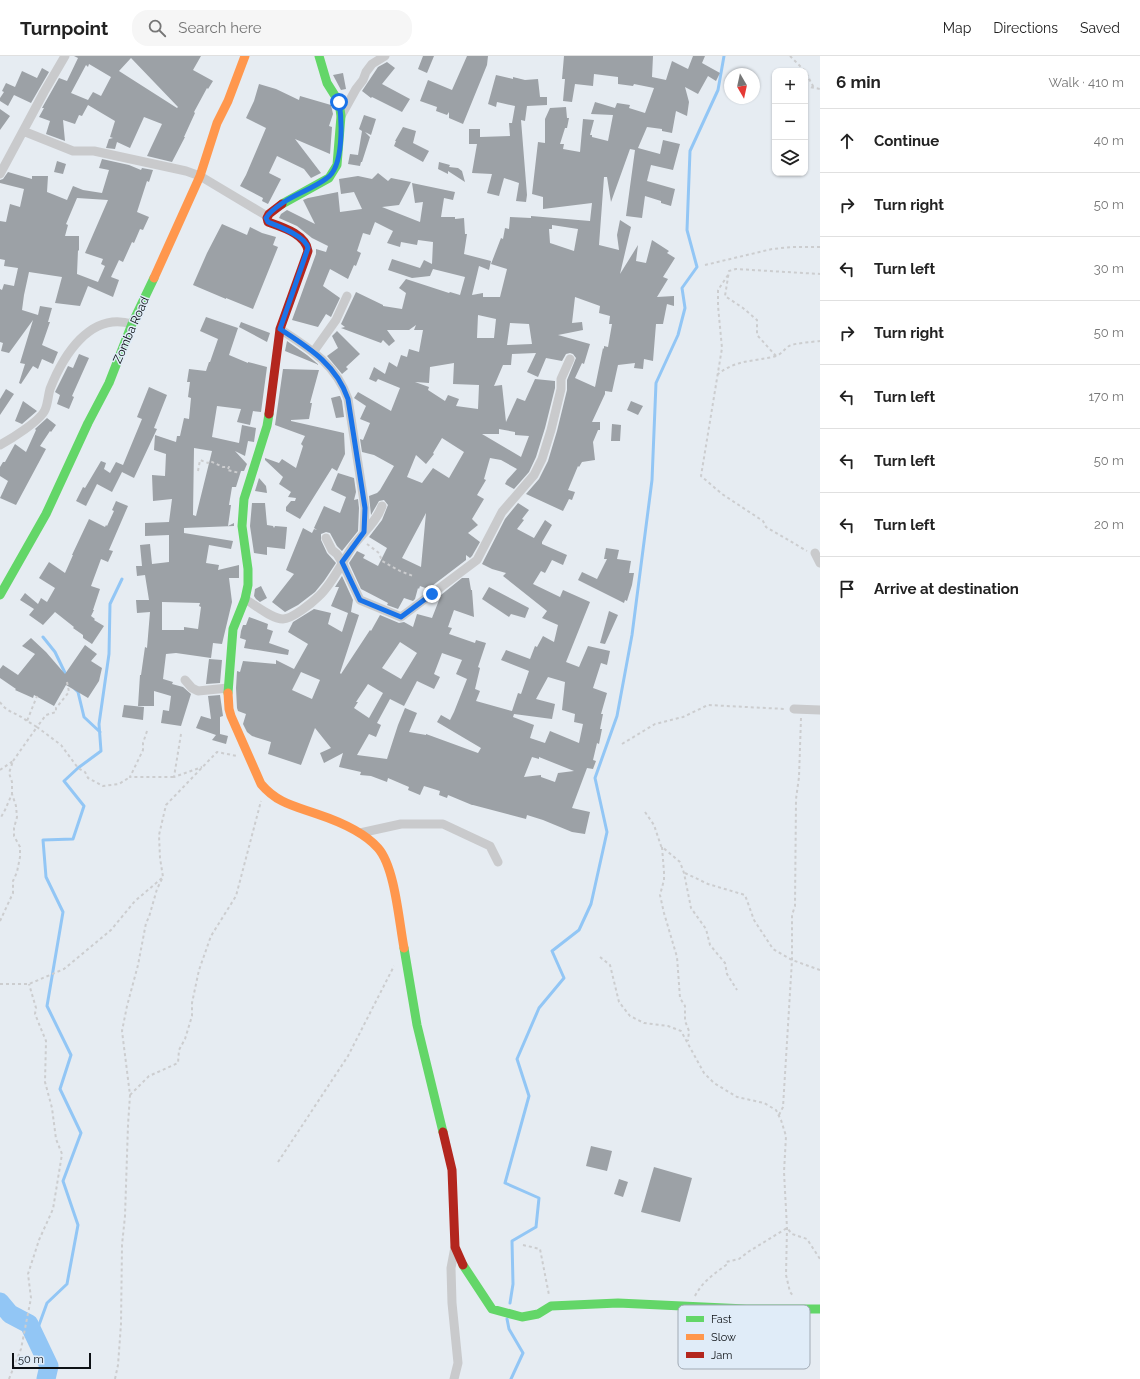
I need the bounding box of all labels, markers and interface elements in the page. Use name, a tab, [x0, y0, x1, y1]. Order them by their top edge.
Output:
search box	[132, 10, 412, 46]
text: Turnpoint	[20, 17, 108, 39]
icon: search	[146, 17, 168, 39]
text: Search here	[178, 19, 262, 37]
text: Map	[943, 20, 971, 36]
text: Directions	[993, 20, 1058, 36]
text: Saved	[1080, 20, 1120, 36]
north arrow	[724, 68, 760, 104]
map controls	[772, 68, 808, 176]
button: +	[772, 68, 808, 104]
text: 6 min	[836, 72, 881, 92]
text: Walk · 410 m	[1049, 75, 1124, 90]
route start	[330, 93, 348, 111]
button: −	[772, 104, 808, 140]
icon: ahead	[836, 130, 858, 152]
text: Continue	[874, 132, 939, 150]
text: 40 m	[1094, 133, 1124, 148]
button: layers	[772, 140, 808, 176]
icon: right	[836, 194, 858, 216]
text: Turn right	[874, 196, 944, 214]
text: 50 m	[1094, 197, 1124, 212]
icon: left	[836, 258, 858, 280]
text: Turn left	[874, 260, 935, 278]
text: 30 m	[1094, 261, 1124, 276]
street label: Zomba Road	[110, 295, 152, 365]
icon: right	[836, 322, 858, 344]
text: Turn right	[874, 324, 944, 342]
text: 50 m	[1094, 325, 1124, 340]
icon: left	[836, 386, 858, 408]
text: Turn left	[874, 388, 935, 406]
text: 170 m	[1088, 389, 1124, 404]
icon: left	[836, 450, 858, 472]
text: Turn left	[874, 452, 935, 470]
text: 50 m	[1094, 453, 1124, 468]
icon: left	[836, 514, 858, 536]
text: Turn left	[874, 516, 935, 534]
text: 20 m	[1094, 517, 1124, 532]
icon: arrive	[836, 578, 858, 600]
text: Arrive at destination	[874, 580, 1019, 598]
route end	[423, 585, 441, 603]
legend	[678, 1305, 810, 1369]
text: Fast	[711, 1313, 732, 1326]
text: Slow	[711, 1331, 736, 1344]
text: Jam	[711, 1349, 732, 1362]
scale bar	[12, 1351, 91, 1370]
text: 50 m	[18, 1353, 44, 1366]

